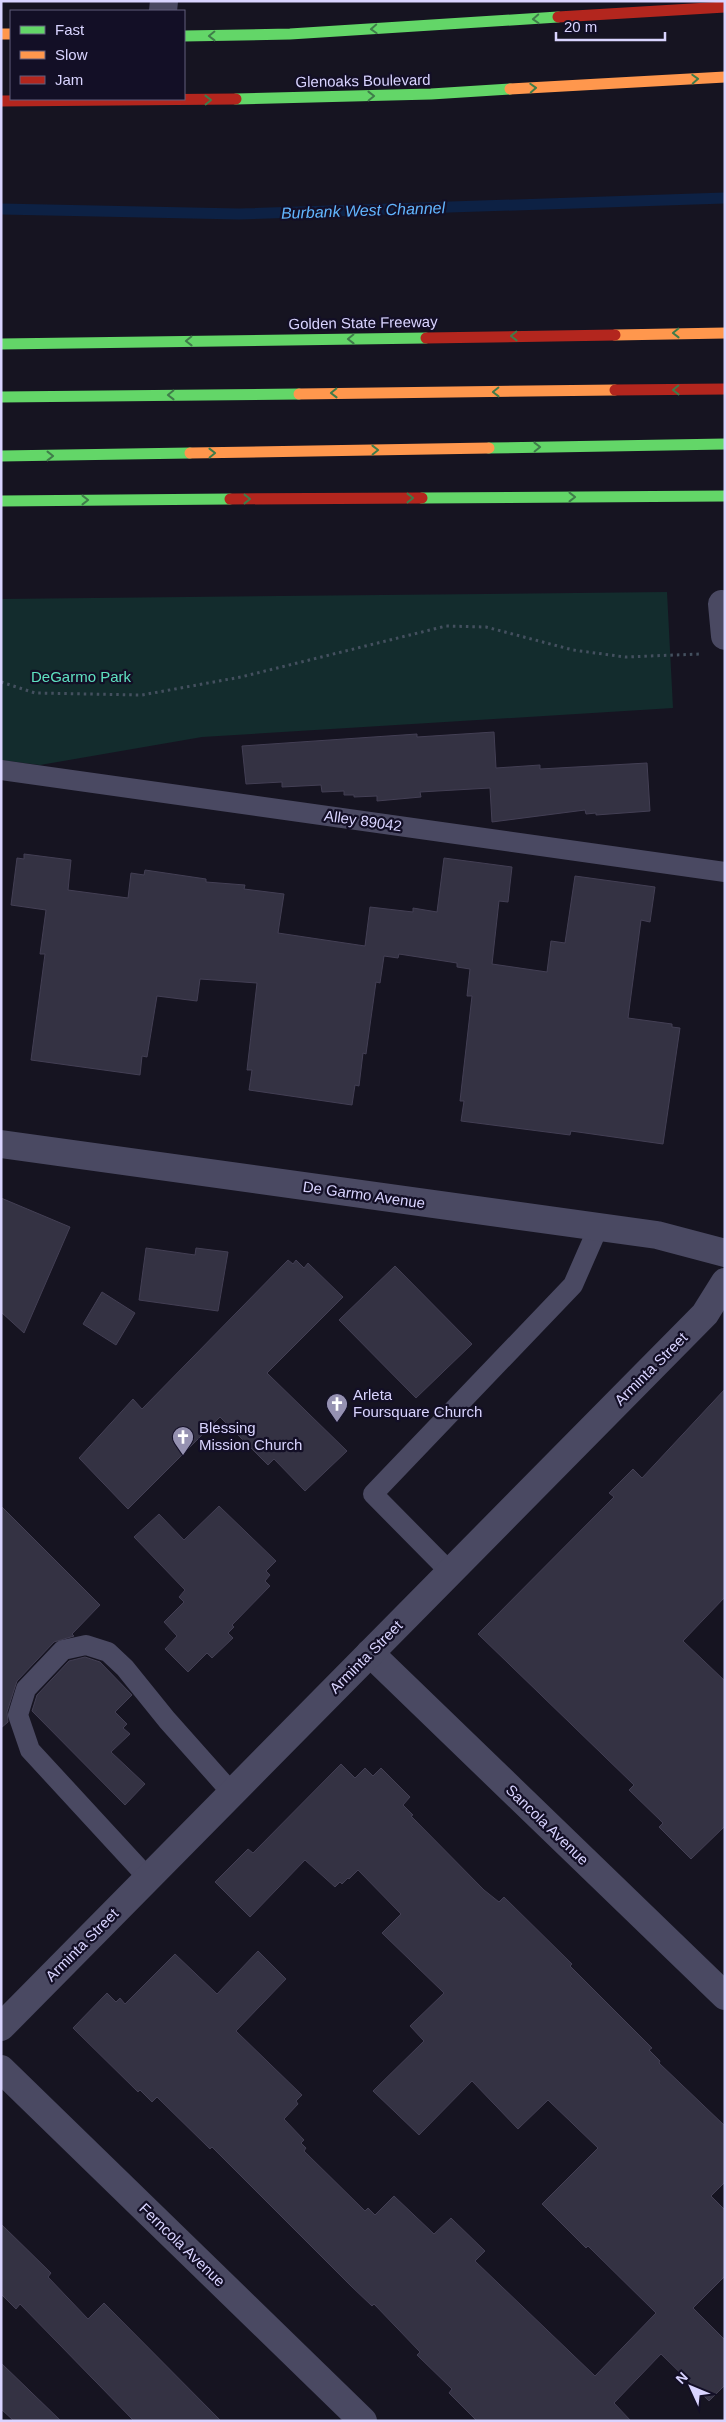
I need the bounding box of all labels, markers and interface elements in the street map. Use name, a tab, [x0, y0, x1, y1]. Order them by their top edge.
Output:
legend	[10, 10, 185, 100]
scale bar	[556, 10, 665, 42]
one-way arrow	[532, 13, 540, 24]
text: 20 m	[564, 18, 597, 35]
text: Fast	[55, 21, 85, 38]
one-way arrow	[370, 23, 378, 34]
one-way arrow	[208, 30, 216, 41]
text: Slow	[55, 46, 88, 63]
text: Jam	[55, 71, 83, 88]
street label: Glenoaks Boulevard	[295, 71, 431, 90]
one-way arrow	[692, 73, 700, 84]
one-way arrow	[529, 83, 537, 94]
one-way arrow	[367, 91, 375, 101]
one-way arrow	[205, 95, 213, 105]
water label: Burbank West Channel	[281, 199, 446, 222]
street label: Golden State Freeway	[288, 313, 438, 332]
one-way arrow	[672, 328, 680, 338]
one-way arrow	[509, 331, 517, 341]
one-way arrow	[347, 333, 355, 344]
one-way arrow	[184, 336, 192, 346]
one-way arrow	[672, 385, 680, 395]
one-way arrow	[492, 386, 500, 397]
one-way arrow	[329, 388, 337, 398]
one-way arrow	[167, 390, 174, 400]
one-way arrow	[534, 442, 542, 452]
one-way arrow	[372, 445, 379, 455]
one-way arrow	[209, 448, 217, 458]
one-way arrow	[46, 451, 54, 461]
one-way arrow	[569, 492, 577, 502]
one-way arrow	[406, 493, 414, 503]
one-way arrow	[244, 494, 252, 504]
one-way arrow	[82, 495, 89, 505]
park label: DeGarmo Park	[31, 668, 132, 685]
street label: Alley 89042	[323, 807, 403, 834]
street label: De Garmo Avenue	[302, 1178, 426, 1211]
street label: Arminta Street	[611, 1328, 691, 1409]
place label: Arleta Foursquare Church	[353, 1386, 482, 1420]
church icon: Arleta Foursquare Church	[325, 1392, 349, 1423]
place label: Blessing Mission Church	[199, 1419, 302, 1453]
church icon: Blessing Mission Church	[171, 1425, 195, 1456]
street label: Arminta Street	[326, 1616, 406, 1697]
street label: Sancola Avenue	[503, 1781, 592, 1868]
street label: Arminta Street	[42, 1904, 122, 1985]
street label: Ferncola Avenue	[136, 2200, 229, 2290]
north arrow	[666, 2362, 716, 2412]
text: N	[672, 2369, 691, 2387]

